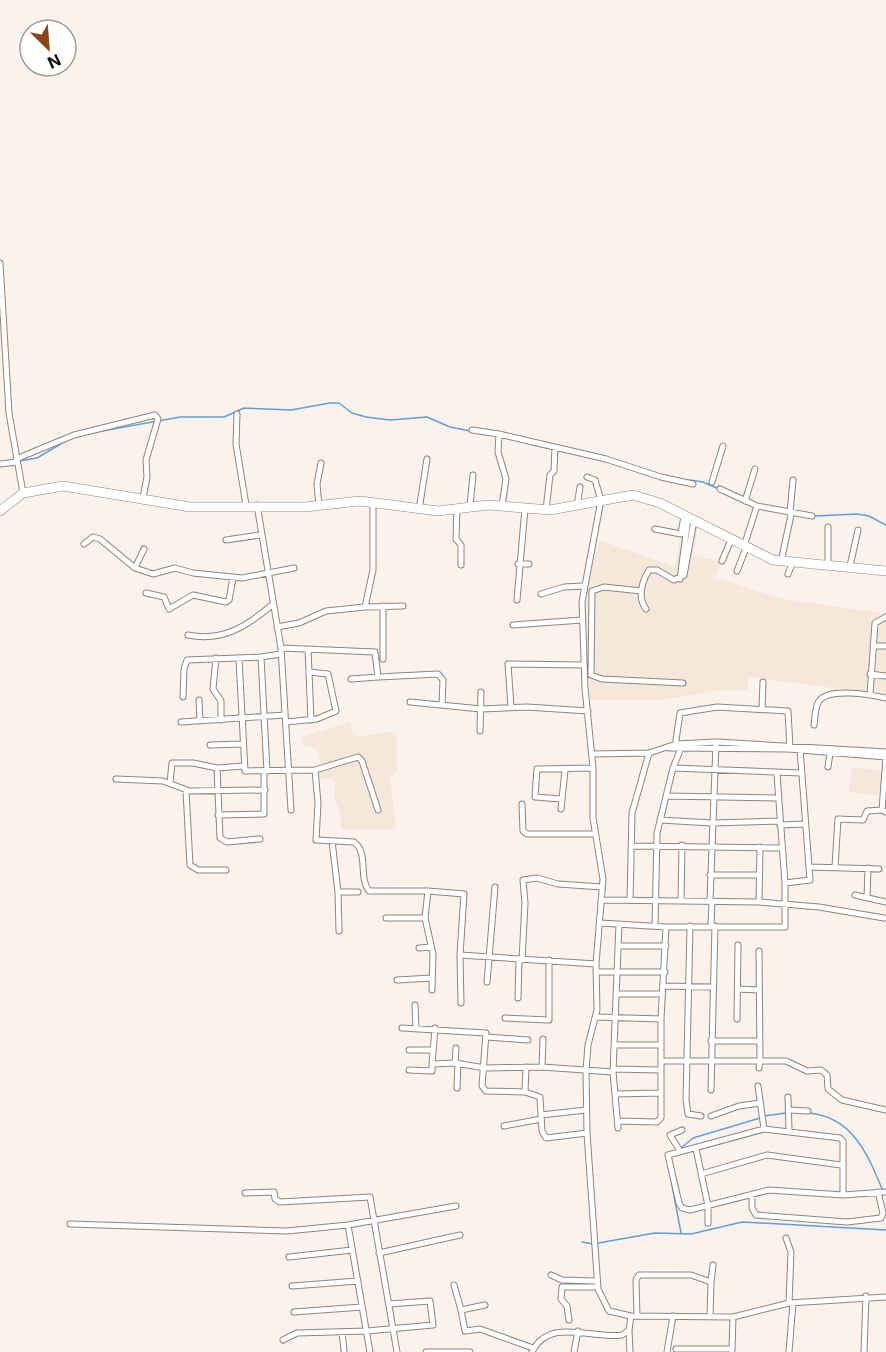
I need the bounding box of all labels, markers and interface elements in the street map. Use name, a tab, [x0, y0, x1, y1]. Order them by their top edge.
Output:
north arrow	[18, 18, 78, 78]
text: N	[45, 50, 64, 73]

